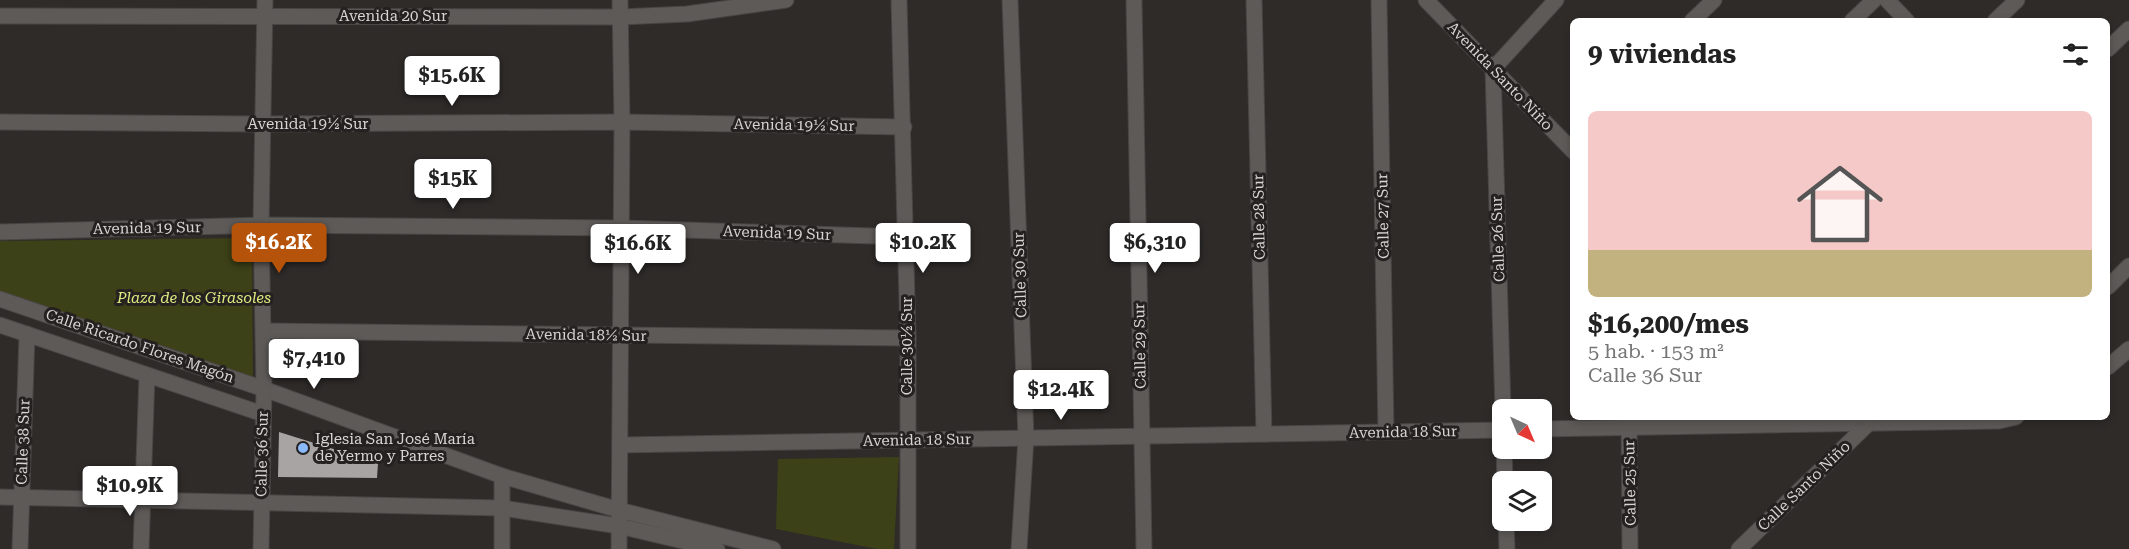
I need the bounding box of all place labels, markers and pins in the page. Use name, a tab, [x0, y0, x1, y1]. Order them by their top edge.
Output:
pin: $15.6K	[403, 56, 501, 107]
pin: $15K	[417, 159, 489, 210]
pin: $16.2K	[230, 223, 328, 274]
pin: $10.2K	[874, 223, 972, 274]
pin: $6,310	[1106, 223, 1204, 274]
pin: $16.6K	[589, 224, 687, 275]
pin: $7,410	[265, 339, 363, 390]
pin: $12.4K	[1012, 370, 1110, 421]
place label: Iglesia San José María de Yermo y Parres	[315, 430, 475, 465]
marker: Iglesia San José María de Yermo y Parres	[296, 441, 310, 455]
pin: $10.9K	[81, 466, 179, 517]

